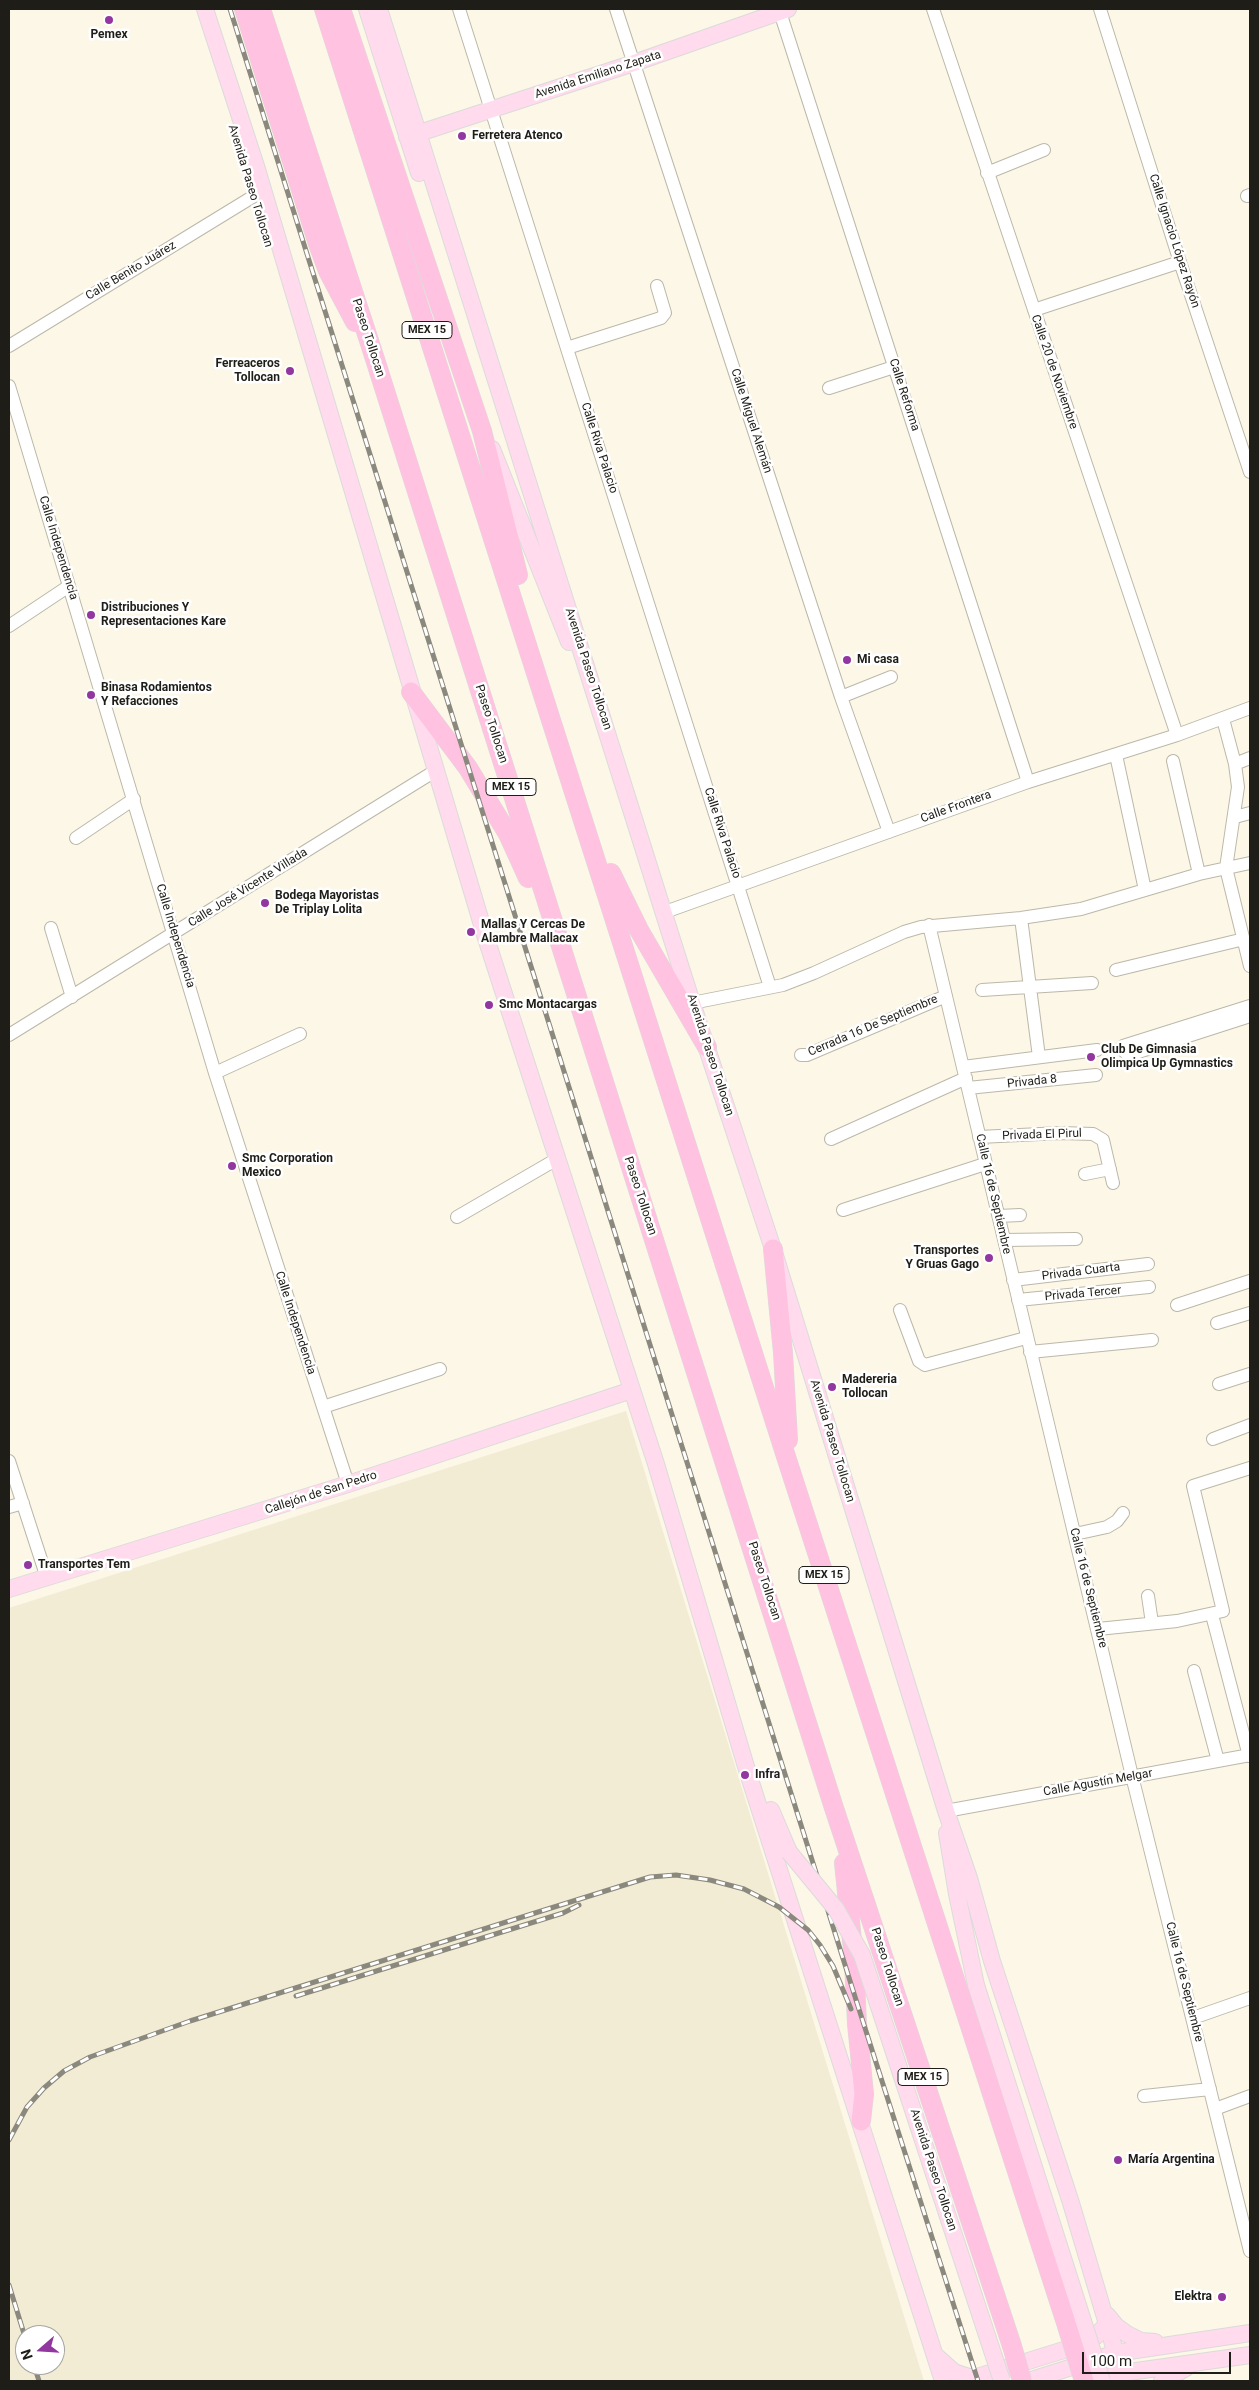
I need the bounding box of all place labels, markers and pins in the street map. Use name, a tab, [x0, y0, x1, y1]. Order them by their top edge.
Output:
marker: Pemex	[103, 14, 115, 26]
place label: Pemex	[90, 28, 128, 42]
place label: Ferretera Atenco	[472, 129, 563, 143]
marker: Ferretera Atenco	[456, 130, 468, 142]
place label: Ferreaceros Tollocan	[216, 357, 280, 385]
marker: Ferreaceros Tollocan	[284, 365, 296, 377]
place label: Distribuciones Y Representaciones Kare	[101, 601, 226, 629]
marker: Distribuciones Y Representaciones Kare	[85, 609, 97, 621]
place label: Mi casa	[857, 653, 899, 667]
marker: Mi casa	[841, 654, 853, 666]
place label: Binasa Rodamientos Y Refacciones	[101, 681, 212, 709]
marker: Binasa Rodamientos Y Refacciones	[85, 689, 97, 701]
place label: Bodega Mayoristas De Triplay Lolita	[275, 889, 379, 917]
marker: Bodega Mayoristas De Triplay Lolita	[259, 897, 271, 909]
place label: Mallas Y Cercas De Alambre Mallacax	[481, 918, 585, 946]
marker: Mallas Y Cercas De Alambre Mallacax	[465, 926, 477, 938]
place label: Smc Montacargas	[499, 998, 597, 1012]
marker: Smc Montacargas	[483, 999, 495, 1011]
place label: Club De Gimnasia Olimpica Up Gymnastics	[1101, 1043, 1233, 1071]
marker: Club De Gimnasia Olimpica Up Gymnastics	[1085, 1051, 1097, 1063]
place label: Smc Corporation Mexico	[242, 1152, 333, 1180]
marker: Smc Corporation Mexico	[226, 1160, 238, 1172]
place label: Transportes Y Gruas Gago	[905, 1244, 979, 1272]
marker: Transportes Y Gruas Gago	[983, 1252, 995, 1264]
place label: Madereria Tollocan	[842, 1373, 897, 1401]
marker: Madereria Tollocan	[826, 1381, 838, 1393]
place label: Transportes Tem	[38, 1558, 130, 1572]
marker: Transportes Tem	[22, 1559, 34, 1571]
place label: Infra	[755, 1768, 780, 1782]
marker: Infra	[739, 1769, 751, 1781]
place label: María Argentina	[1128, 2153, 1215, 2167]
marker: María Argentina	[1112, 2154, 1124, 2166]
place label: Elektra	[1175, 2290, 1212, 2304]
marker: Elektra	[1216, 2291, 1228, 2303]

